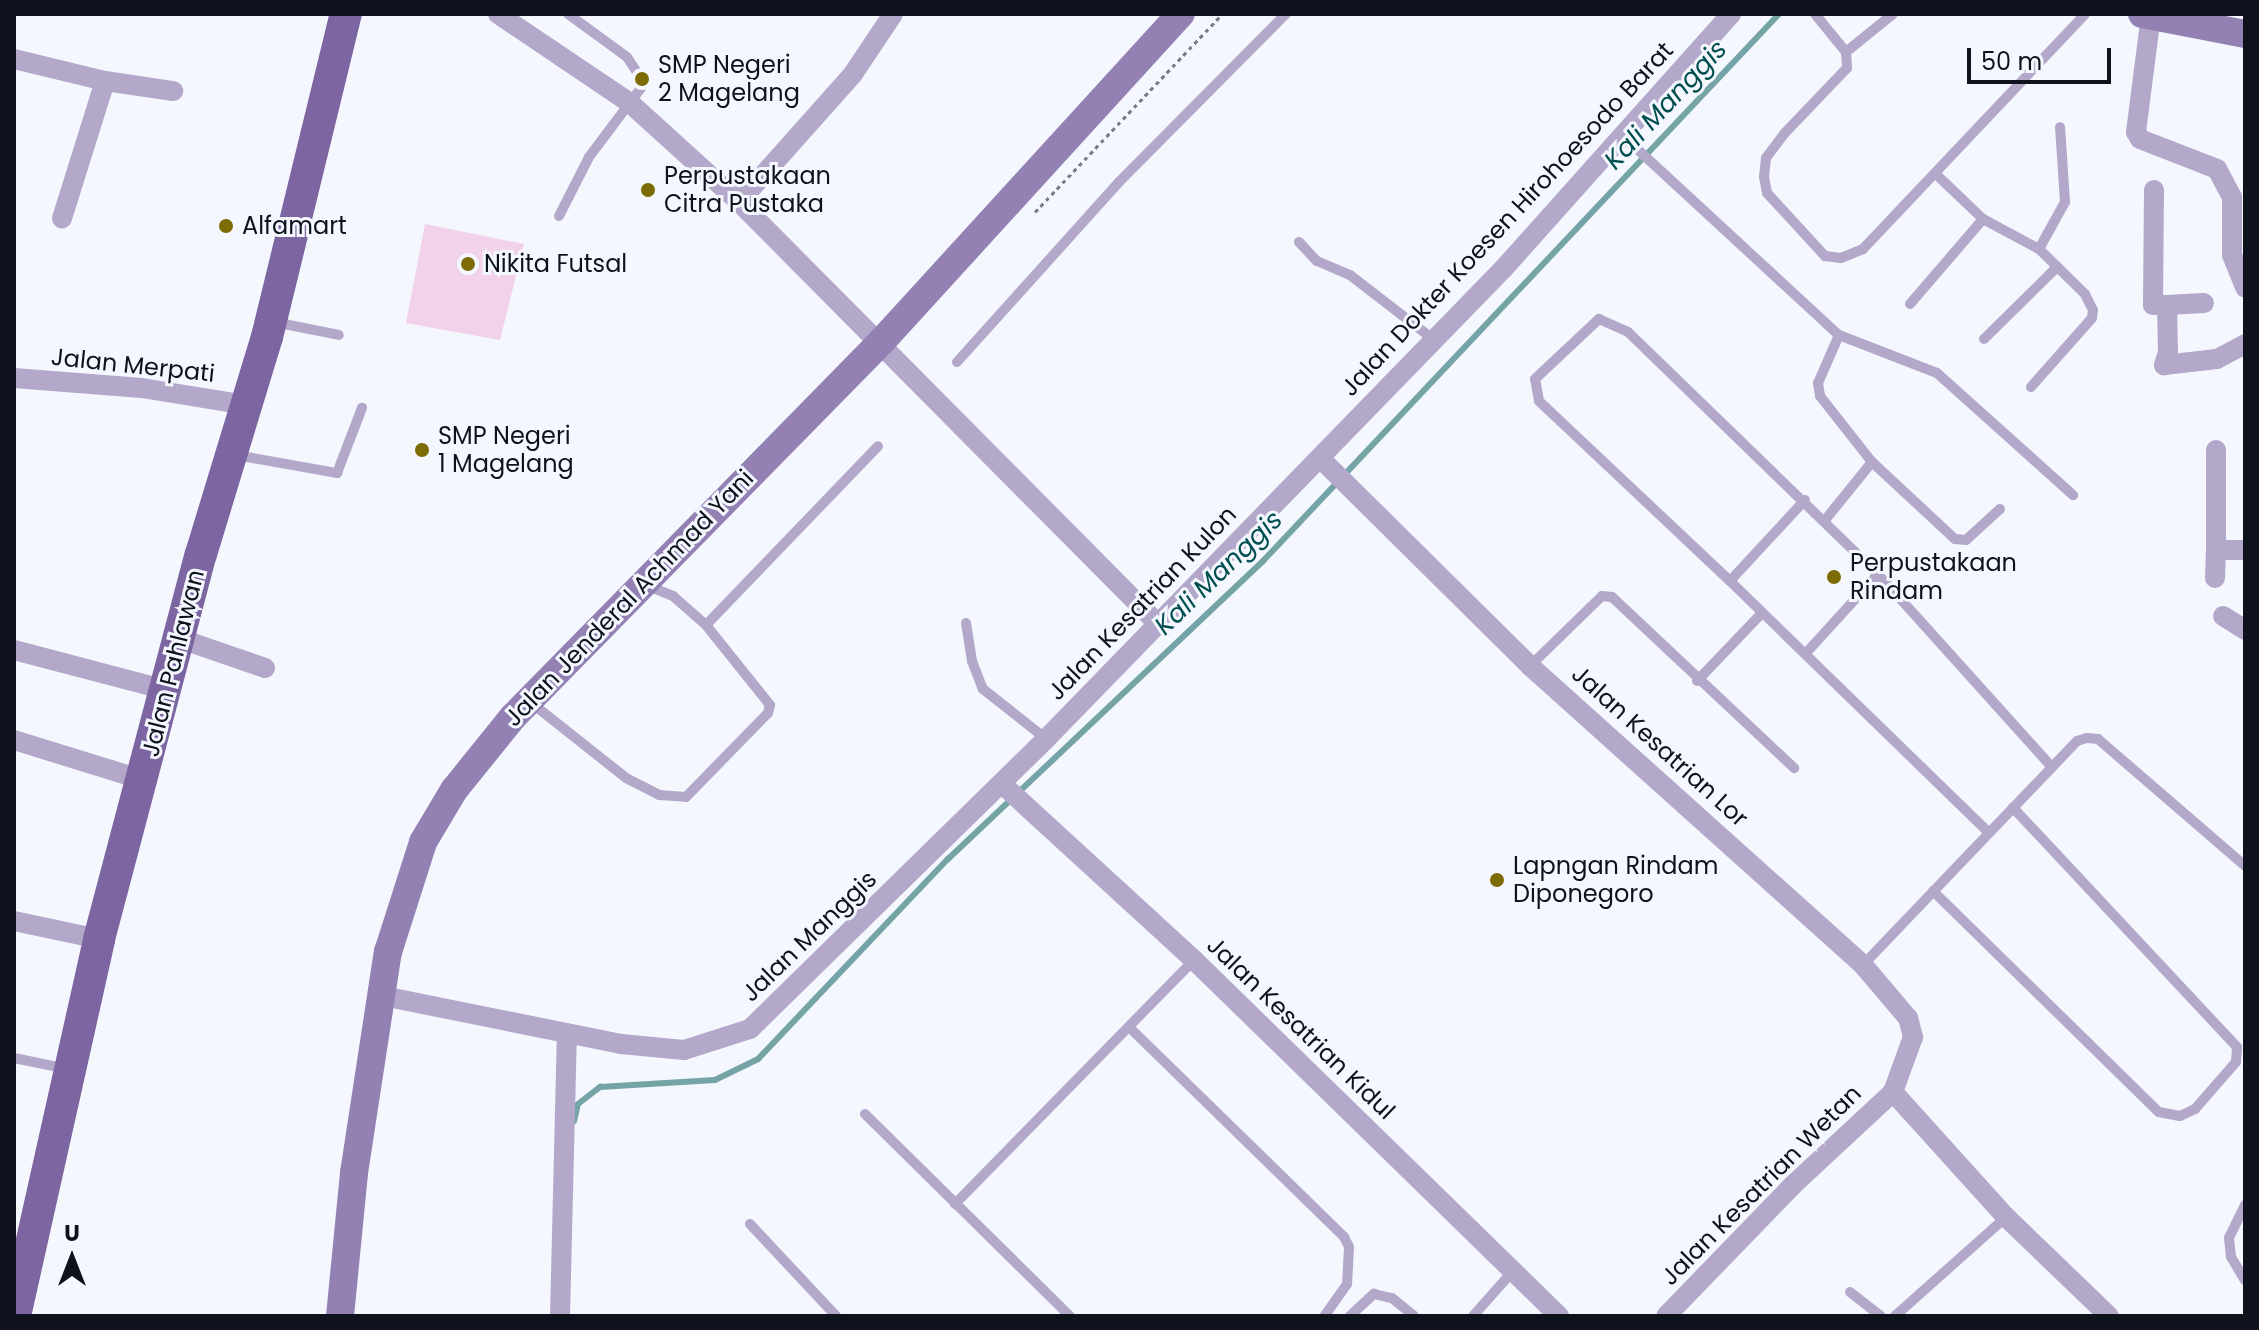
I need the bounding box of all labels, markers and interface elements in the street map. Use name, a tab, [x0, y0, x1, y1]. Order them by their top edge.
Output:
scale bar	[1971, 32, 2115, 82]
water label: Kali Manggis	[1598, 34, 1734, 176]
street label: Jalan Dokter Koesen Hirohoesodo Barat	[1335, 36, 1679, 402]
text: 50 m	[1981, 45, 2042, 78]
place label: SMP Negeri 2 Magelang	[658, 51, 800, 107]
marker: SMP Negeri 2 Magelang	[633, 70, 651, 88]
place label: Perpustakaan Citra Pustaka	[664, 162, 831, 218]
marker: Perpustakaan Citra Pustaka	[639, 181, 657, 199]
place label: Alfamart	[242, 212, 347, 240]
marker: Alfamart	[217, 217, 235, 235]
place label: Nikita Futsal	[484, 250, 627, 278]
marker: Nikita Futsal	[459, 255, 477, 273]
street label: Jalan Merpati	[50, 342, 216, 388]
place label: SMP Negeri 1 Magelang	[438, 422, 574, 478]
marker: SMP Negeri 1 Magelang	[413, 441, 431, 459]
street label: Jalan Jenderal Achmad Yani	[499, 464, 759, 732]
street label: Jalan Kesatrian Kulon	[1042, 500, 1242, 706]
water label: Kali Manggis	[1149, 504, 1289, 642]
place label: Perpustakaan Rindam	[1850, 549, 2017, 605]
street label: Jalan Pahlawan	[136, 567, 210, 759]
marker: Perpustakaan Rindam	[1825, 568, 1843, 586]
street label: Jalan Kesatrian Lor	[1566, 659, 1754, 833]
place label: Lapngan Rindam Diponegoro	[1513, 852, 1718, 908]
street label: Jalan Manggis	[736, 865, 882, 1007]
marker: Lapngan Rindam Diponegoro	[1488, 871, 1506, 889]
street label: Jalan Kesatrian Kidul	[1201, 931, 1401, 1125]
street label: Jalan Kesatrian Wetan	[1655, 1079, 1867, 1291]
north arrow	[32, 1218, 112, 1298]
text: U	[64, 1218, 80, 1249]

